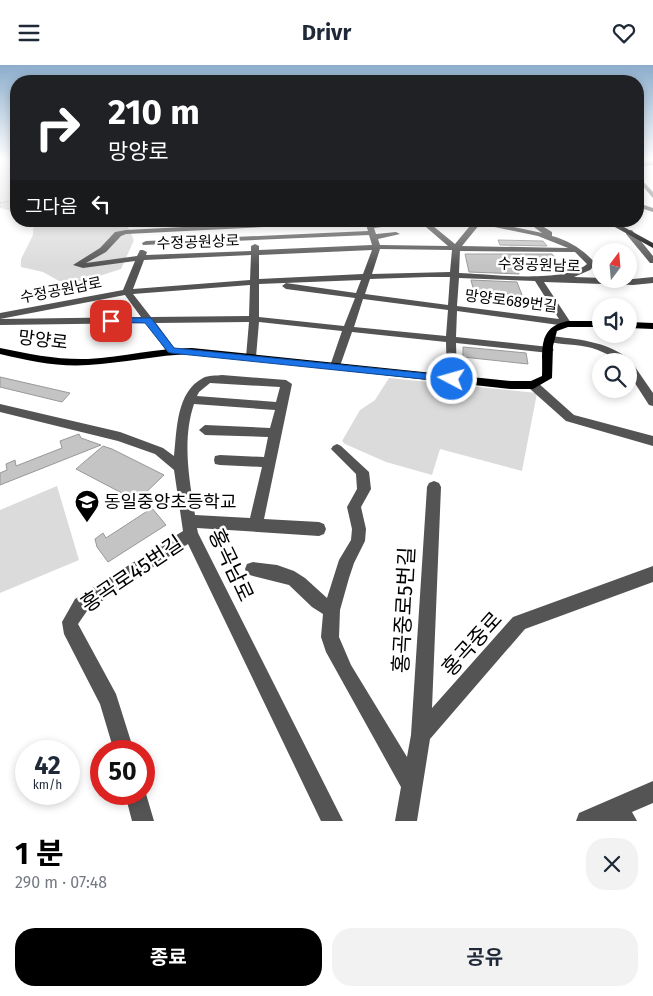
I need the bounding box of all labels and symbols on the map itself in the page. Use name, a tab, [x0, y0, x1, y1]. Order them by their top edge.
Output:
street label: 수정공원상로	[156, 232, 240, 252]
north arrow	[592, 243, 638, 287]
street label: 수정공원남로	[497, 255, 581, 275]
street label: 수정공원남로	[19, 273, 103, 307]
street label: 망양로689번길	[464, 286, 558, 316]
pin	[90, 300, 132, 342]
street label: 망양로	[17, 326, 69, 354]
position arrow	[425, 352, 477, 404]
school or university icon: 동일중앙초등학교	[74, 489, 100, 523]
place label: 동일중앙초등학교	[104, 491, 236, 513]
street label: 홍곡남로	[203, 524, 259, 606]
street label: 홍곡로45번길	[76, 530, 188, 618]
street label: 홍곡중로5번길	[388, 546, 420, 674]
street label: 홍곡중로	[436, 607, 508, 681]
speed limit sign: 50	[90, 740, 155, 805]

